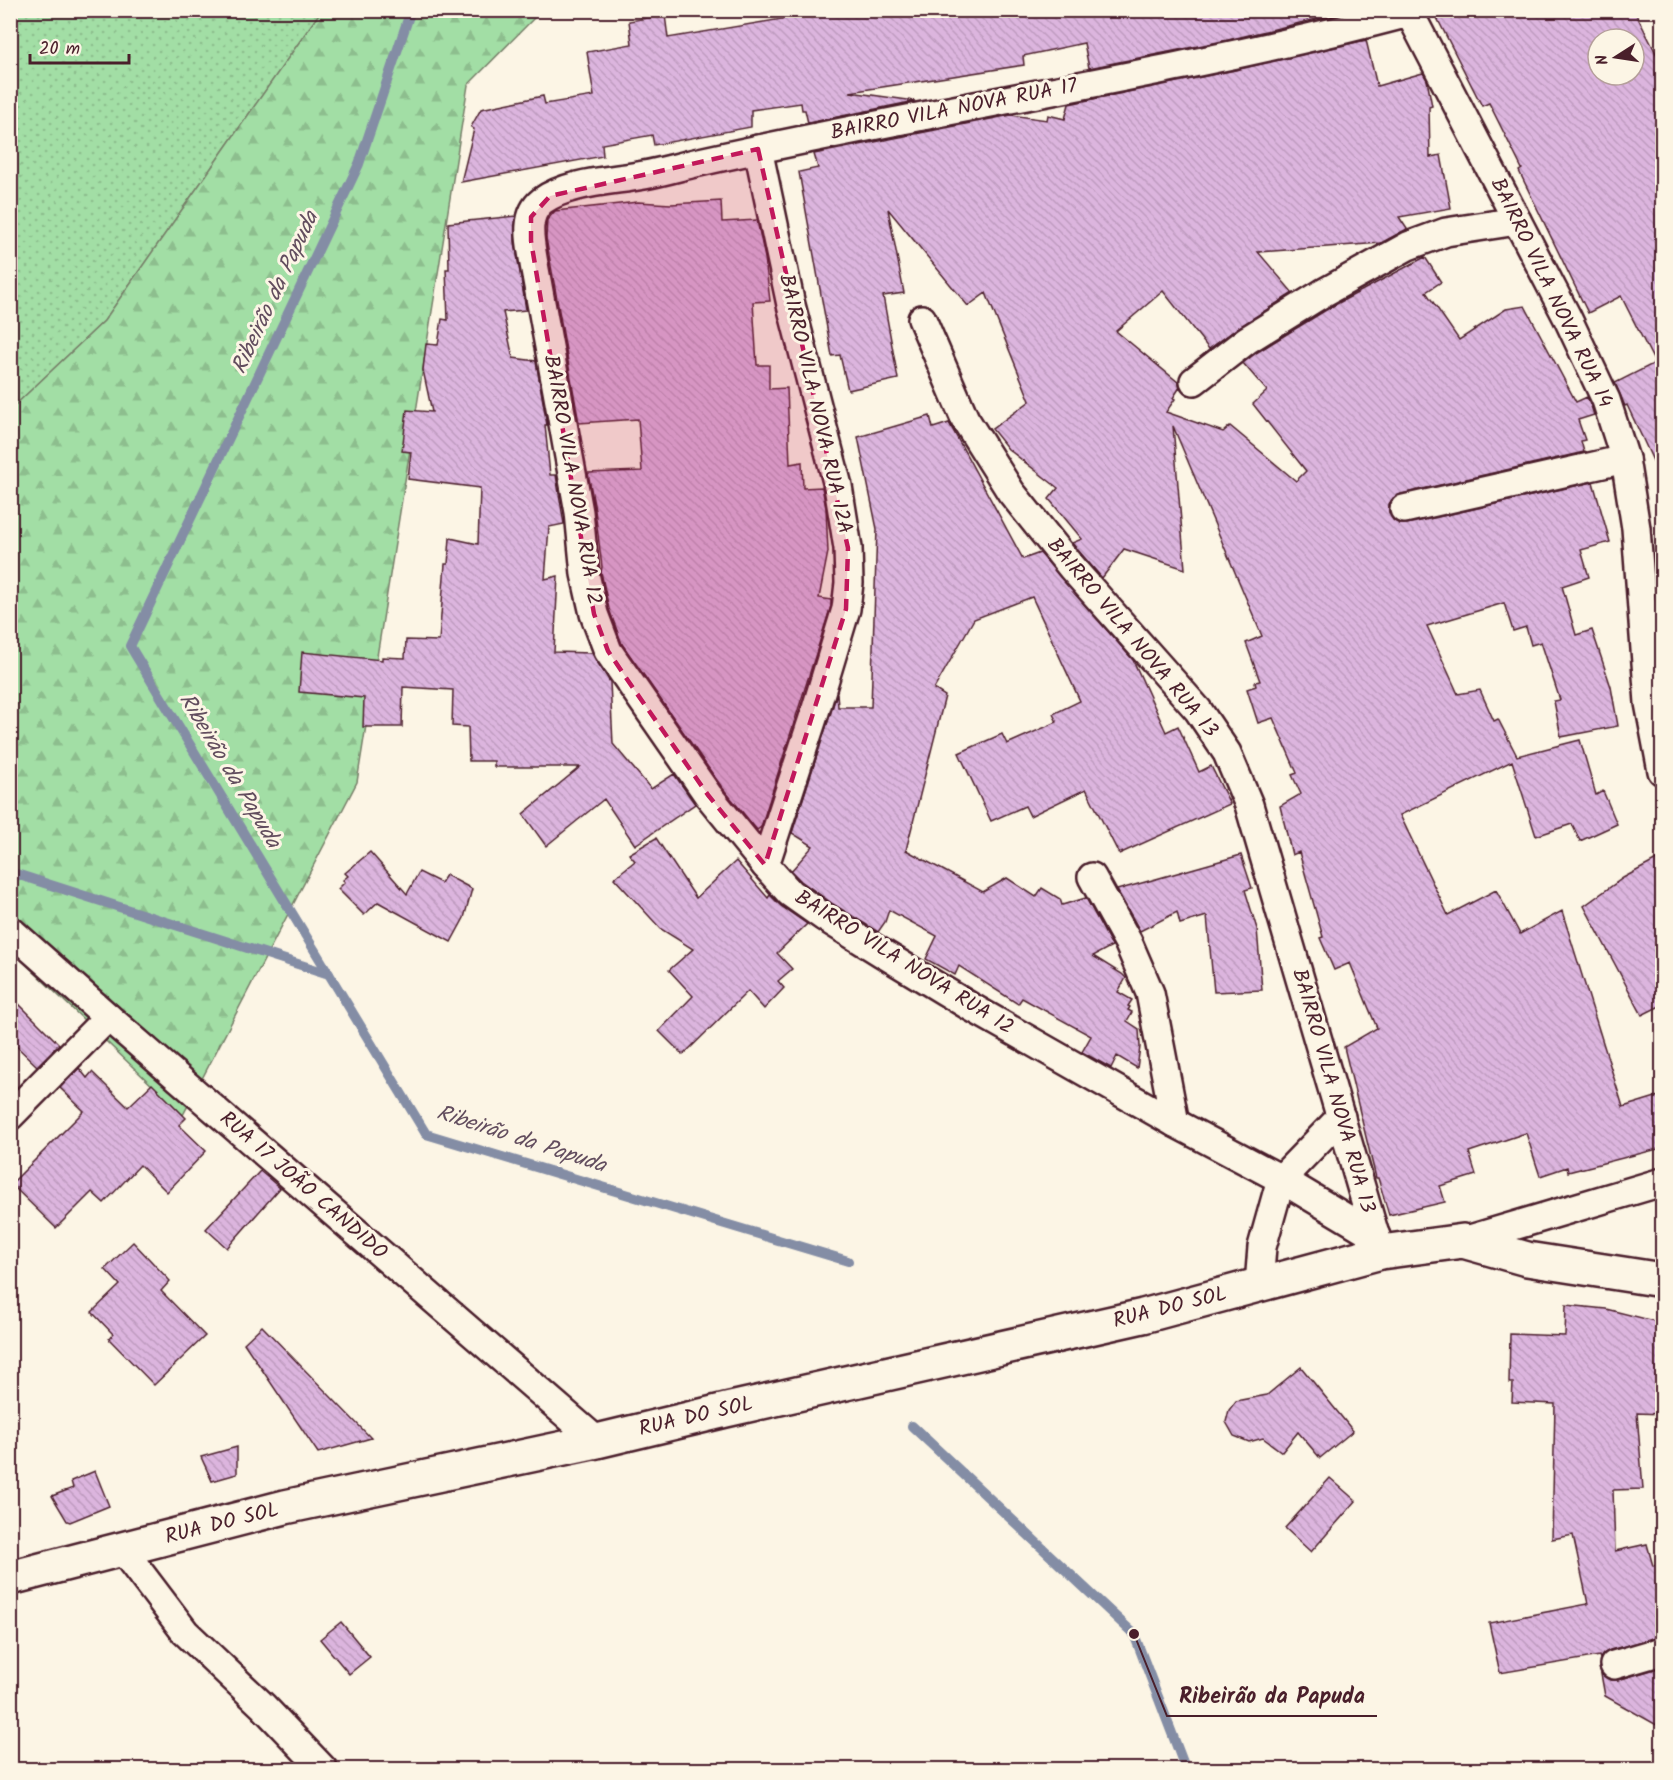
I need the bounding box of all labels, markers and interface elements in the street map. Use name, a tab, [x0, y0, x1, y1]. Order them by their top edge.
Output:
scale bar	[30, 27, 129, 65]
north arrow	[1586, 27, 1646, 87]
text: 20 m	[39, 35, 80, 64]
text: N	[1590, 52, 1616, 67]
street label: BAIRRO VILA NOVA RUA 17	[828, 70, 1081, 150]
street label: BAIRRO VILA NOVA RUA 14	[1481, 172, 1621, 414]
water label: Ribeirão da Papuda	[223, 204, 330, 380]
street label: BAIRRO VILA NOVA RUA 12A	[769, 271, 861, 537]
street label: BAIRRO VILA NOVA RUA 12	[534, 353, 610, 607]
street label: BAIRRO VILA NOVA RUA 13	[1038, 531, 1226, 745]
water label: Ribeirão da Papuda	[169, 687, 290, 857]
street label: BAIRRO VILA NOVA RUA 12	[788, 882, 1020, 1044]
street label: BAIRRO VILA NOVA RUA 13	[1282, 965, 1384, 1217]
water label: Ribeirão da Papuda	[432, 1096, 612, 1184]
street label: RUA 17 JOÃO CANDIDO	[212, 1104, 394, 1269]
street label: RUA DO SOL	[1110, 1278, 1230, 1338]
street label: RUA DO SOL	[636, 1388, 756, 1446]
street label: RUA DO SOL	[162, 1494, 282, 1554]
callout: Ribeirão da Papuda	[1167, 1676, 1377, 1716]
text: Ribeirão da Papuda	[1179, 1680, 1365, 1715]

